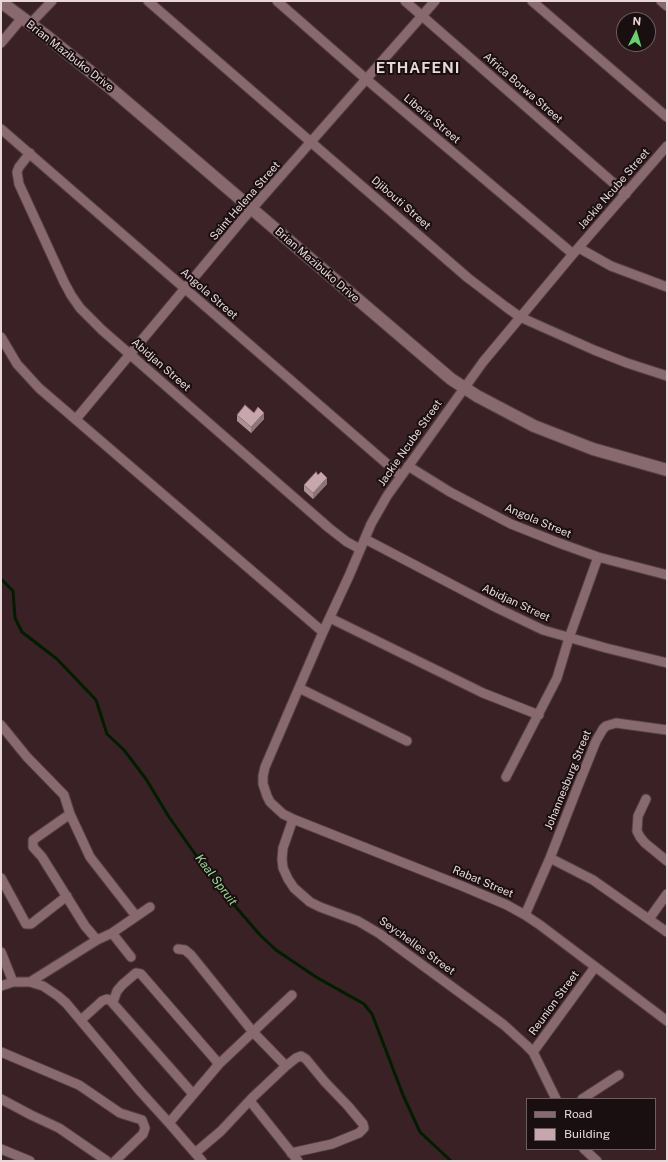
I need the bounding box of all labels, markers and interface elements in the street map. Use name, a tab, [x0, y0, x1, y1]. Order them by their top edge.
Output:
north arrow	[616, 12, 656, 52]
text: N	[632, 15, 642, 27]
street label: Brian Mazibuko Drive	[24, 18, 116, 94]
street label: Africa Borwa Street	[481, 50, 565, 126]
district label: ETHAFENI	[376, 59, 460, 77]
street label: Liberia Street	[401, 91, 463, 147]
street label: Jackie Ncube Street	[575, 146, 653, 232]
street label: Saint Helena Street	[207, 159, 283, 243]
street label: Djibouti Street	[369, 174, 433, 232]
street label: Brian Mazibuko Drive	[272, 225, 362, 305]
street label: Angola Street	[178, 266, 240, 322]
street label: Abidjan Street	[129, 336, 193, 394]
street label: Jackie Ncube Street	[375, 397, 445, 489]
street label: Angola Street	[503, 501, 573, 541]
street label: Abidjan Street	[480, 581, 552, 625]
street label: Johannesburg Street	[542, 728, 594, 832]
water label: Kaal Spruit	[192, 851, 240, 909]
street label: Rabat Street	[451, 863, 515, 901]
street label: Seychelles Street	[376, 914, 458, 978]
street label: Reunion Street	[526, 968, 582, 1038]
legend	[526, 1098, 656, 1150]
text: Road	[564, 1107, 592, 1121]
text: Building	[564, 1127, 610, 1141]

